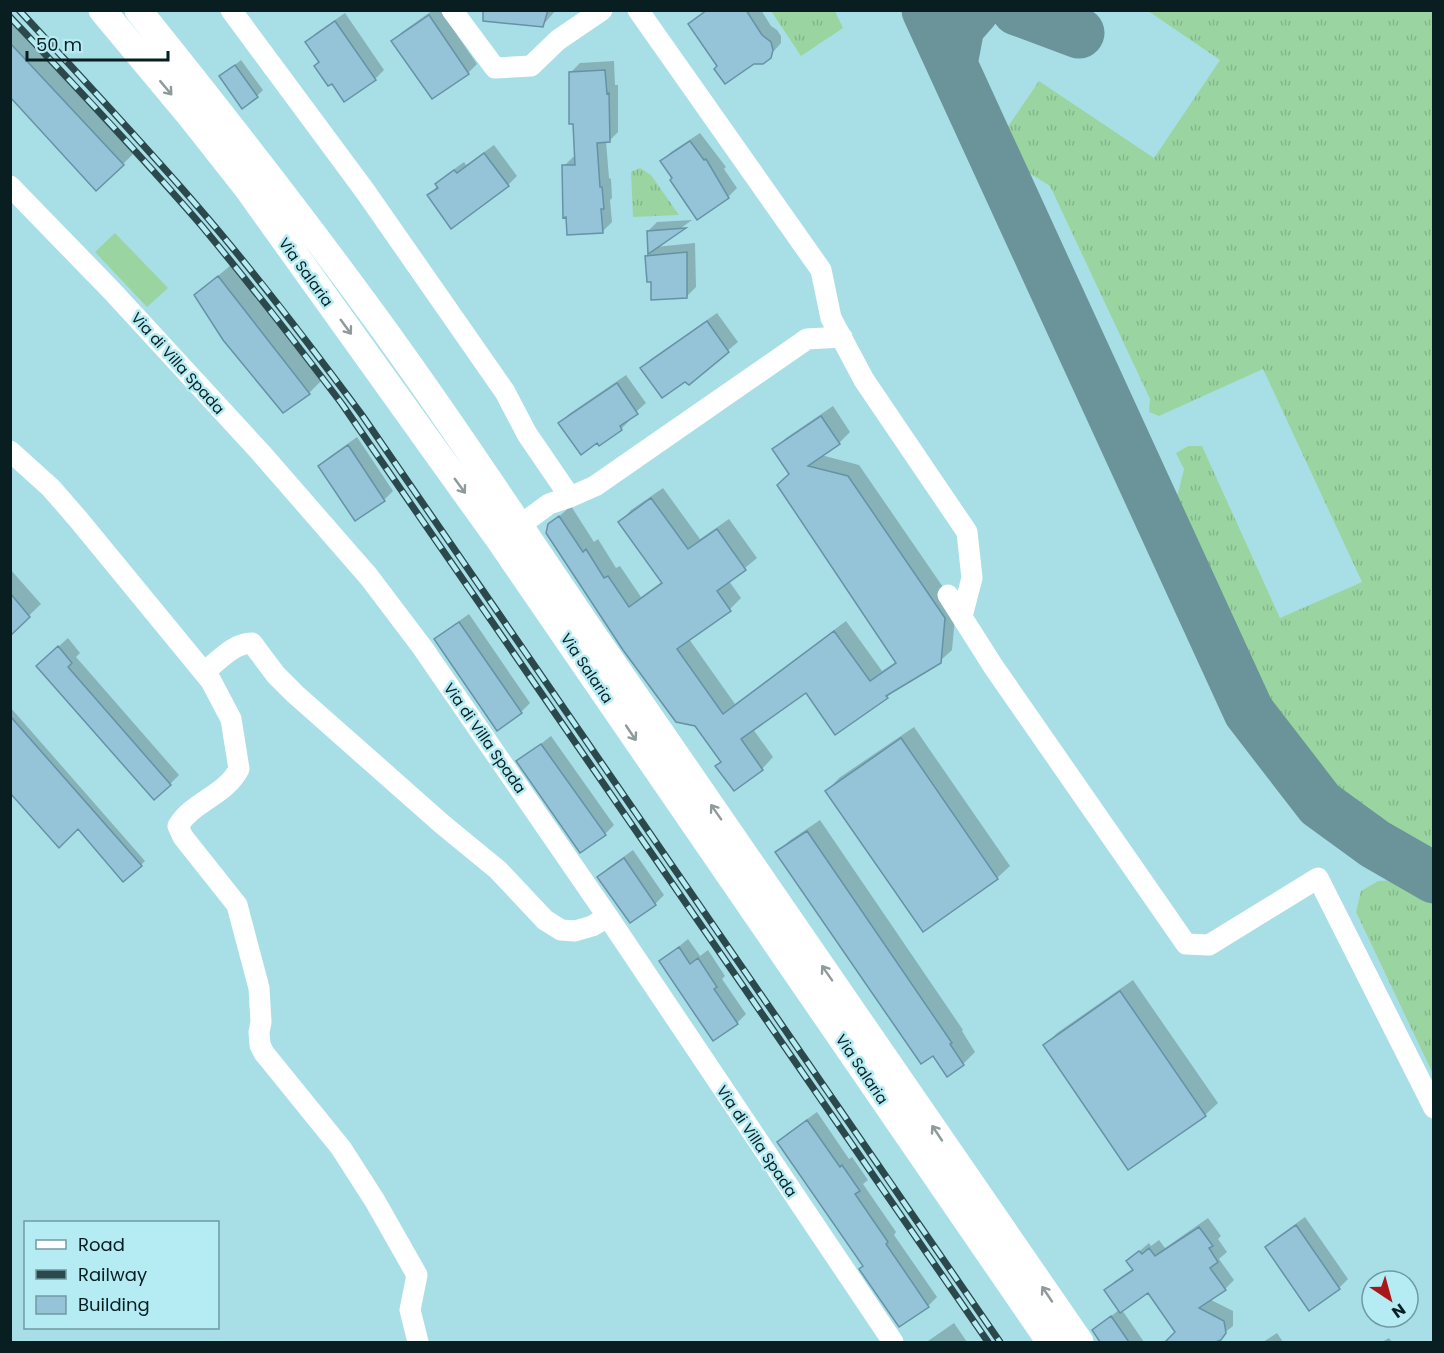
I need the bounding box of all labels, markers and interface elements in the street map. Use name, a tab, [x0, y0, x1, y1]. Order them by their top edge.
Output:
scale bar	[27, 24, 168, 62]
text: 50 m	[36, 32, 82, 57]
one-way arrow	[159, 80, 173, 95]
street label: Via Salaria	[274, 233, 338, 311]
street label: Via di Villa Spada	[127, 307, 229, 419]
one-way arrow	[340, 319, 353, 335]
one-way arrow	[454, 477, 466, 493]
street label: Via Salaria	[556, 629, 618, 707]
street label: Via di Villa Spada	[439, 679, 531, 797]
one-way arrow	[625, 724, 637, 740]
one-way arrow	[710, 804, 722, 821]
one-way arrow	[821, 965, 833, 981]
street label: Via Salaria	[831, 1030, 893, 1108]
street label: Via di Villa Spada	[712, 1081, 802, 1201]
one-way arrow	[931, 1126, 943, 1142]
legend	[24, 1221, 219, 1329]
text: Road	[78, 1232, 125, 1257]
text: Railway	[78, 1262, 147, 1287]
north arrow	[1360, 1269, 1420, 1329]
one-way arrow	[1041, 1287, 1053, 1303]
text: Building	[78, 1292, 150, 1317]
text: N	[1387, 1298, 1410, 1324]

